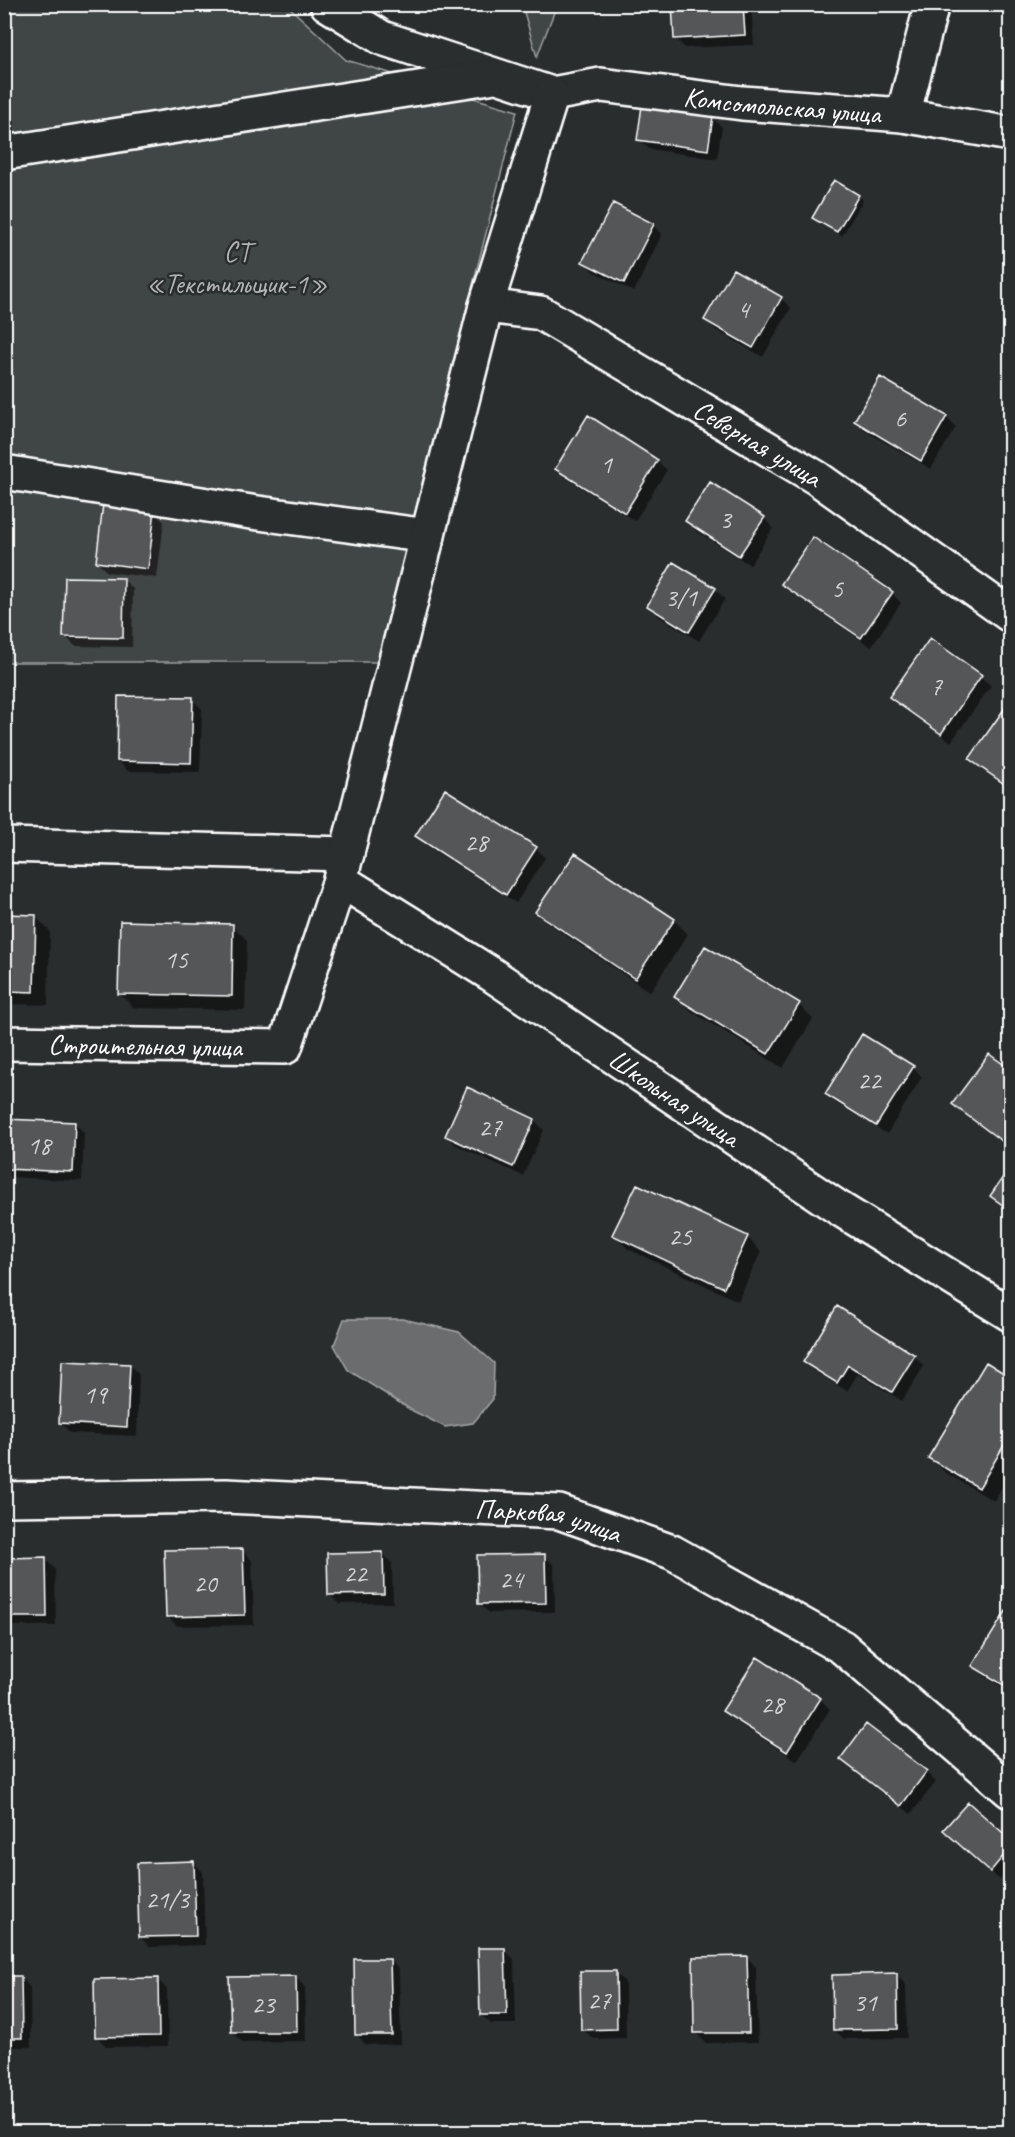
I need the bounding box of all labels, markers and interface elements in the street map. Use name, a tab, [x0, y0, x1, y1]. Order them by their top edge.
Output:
street label: Комсомольская улица	[682, 79, 884, 131]
park label: СТ «Текстильщик-1»	[146, 234, 328, 301]
house number: 4	[737, 293, 751, 326]
street label: Северная улица	[687, 391, 829, 496]
house number: 6	[894, 402, 907, 435]
house number: 1	[600, 448, 613, 481]
house number: 3	[719, 503, 733, 536]
house number: 5	[831, 572, 844, 605]
house number: 3/1	[665, 581, 698, 614]
house number: 7	[930, 670, 943, 703]
house number: 28	[464, 826, 490, 859]
house number: 15	[164, 943, 189, 976]
street label: Строительная улица	[48, 1027, 244, 1064]
street label: Школьная улица	[602, 1041, 749, 1156]
house number: 22	[857, 1064, 883, 1097]
house number: 27	[478, 1111, 503, 1144]
house number: 18	[27, 1129, 53, 1162]
house number: 25	[668, 1220, 693, 1253]
house number: 19	[83, 1378, 109, 1411]
street label: Парковая улица	[474, 1491, 628, 1551]
house number: 22	[343, 1557, 369, 1590]
house number: 24	[499, 1563, 525, 1596]
house number: 20	[193, 1567, 219, 1600]
house number: 28	[760, 1688, 786, 1721]
house number: 21/3	[145, 1883, 191, 1916]
house number: 27	[587, 1984, 612, 2017]
house number: 31	[853, 1986, 878, 2019]
house number: 23	[251, 1988, 277, 2021]

